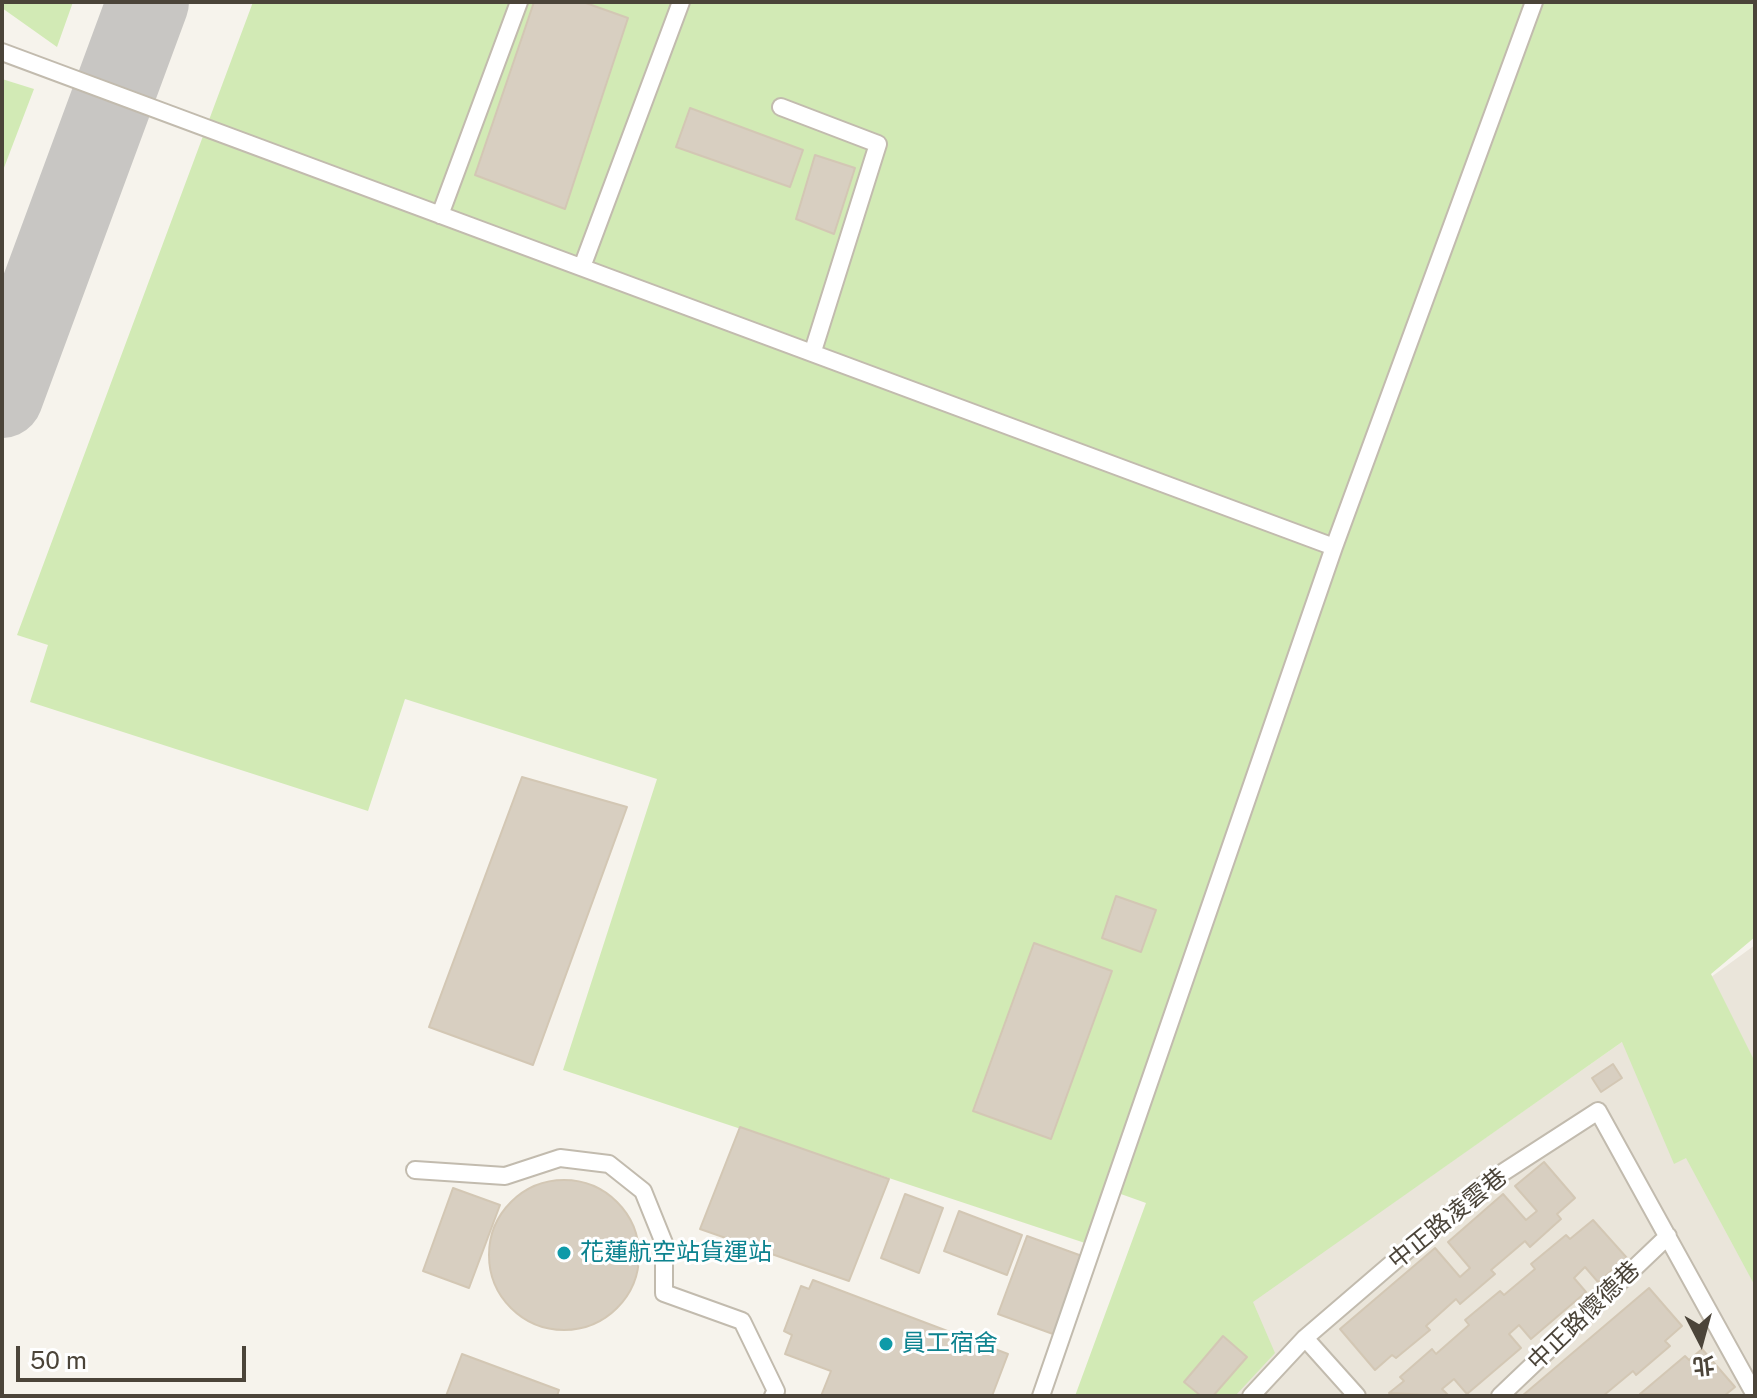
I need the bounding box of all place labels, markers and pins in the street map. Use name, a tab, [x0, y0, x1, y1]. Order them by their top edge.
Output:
place label: 花蓮航空站貨運站	[580, 1239, 772, 1267]
marker: 花蓮航空站貨運站	[555, 1244, 573, 1262]
place label: 員工宿舍	[902, 1330, 998, 1358]
marker: 員工宿舍	[877, 1335, 895, 1353]

